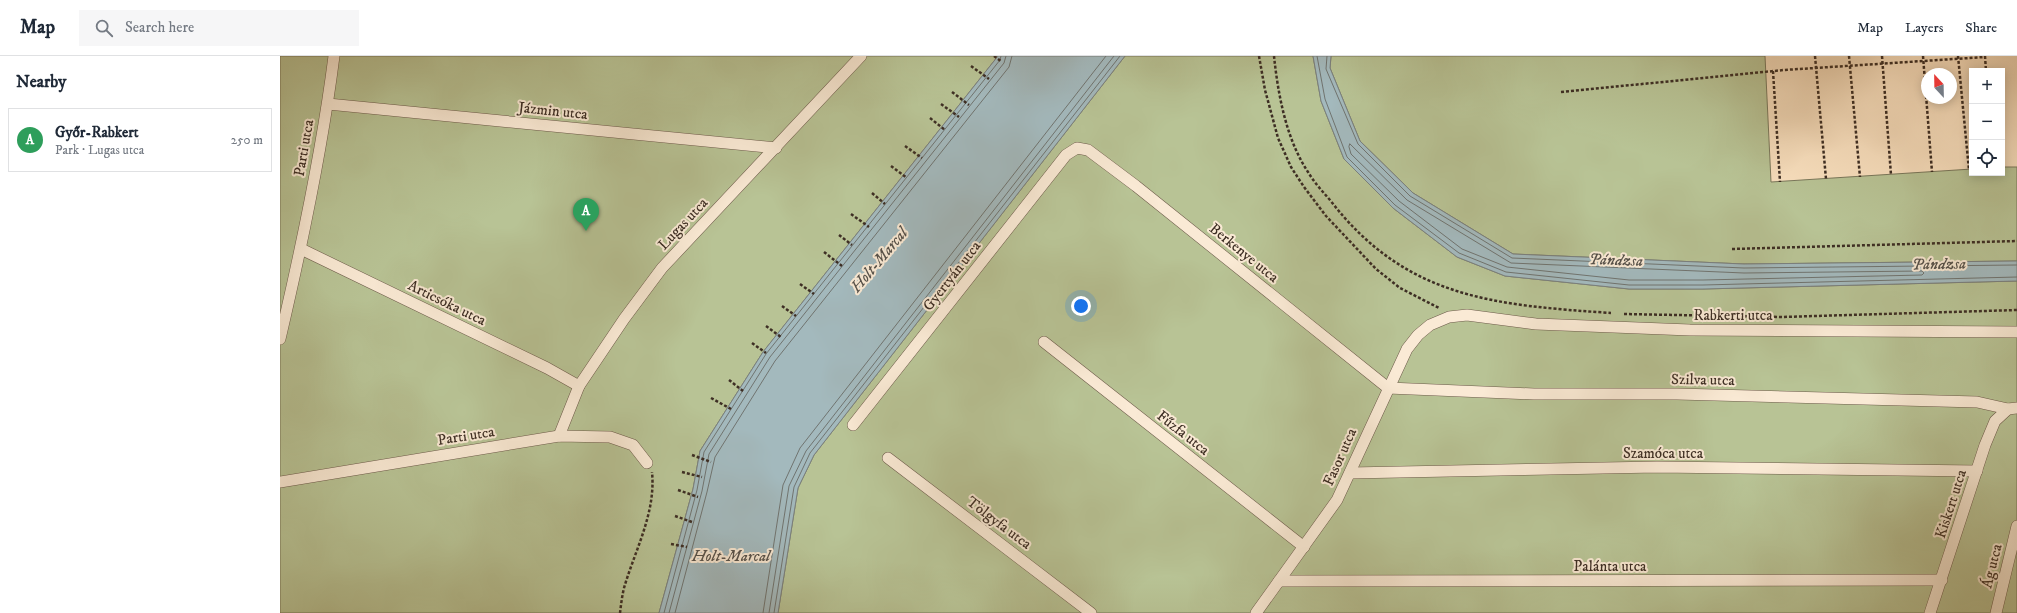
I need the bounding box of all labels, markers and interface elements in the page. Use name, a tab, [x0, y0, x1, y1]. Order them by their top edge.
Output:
search box	[79, 10, 359, 46]
text: Map	[20, 16, 55, 39]
icon: search	[93, 17, 115, 39]
text: Search here	[125, 18, 194, 37]
text: Map	[1857, 19, 1883, 37]
text: Layers	[1905, 19, 1943, 37]
text: Share	[1965, 19, 1997, 37]
north arrow	[1921, 68, 1957, 104]
map controls	[1969, 68, 2005, 176]
button: +	[1969, 68, 2005, 104]
text: Nearby	[16, 71, 66, 93]
street label: Jázmin utca	[515, 98, 589, 124]
button: −	[1969, 104, 2005, 140]
street label: Parti utca	[290, 117, 318, 178]
text: Győr-Rabkert	[55, 123, 139, 142]
text: A	[26, 132, 34, 148]
text: 250 m	[231, 132, 263, 148]
button: locate	[1969, 140, 2005, 176]
text: Park · Lugas utca	[55, 142, 144, 158]
street label: Lugas utca	[654, 193, 712, 254]
pin: A	[573, 198, 599, 231]
street label: Berkenye utca	[1205, 219, 1283, 287]
water label: Holt-Marcal	[845, 222, 913, 297]
street label: Gyertyán utca	[919, 237, 986, 315]
water label: Pándzsa	[1589, 249, 1643, 271]
water label: Pándzsa	[1912, 254, 1966, 274]
street label: Articsóka utca	[405, 276, 490, 330]
your location	[1071, 296, 1091, 316]
street label: Rabkerti utca	[1693, 306, 1773, 325]
street label: Szilva utca	[1671, 370, 1736, 390]
street label: Fűzfa utca	[1153, 406, 1214, 460]
street label: Parti utca	[436, 422, 496, 450]
street label: Fasor utca	[1319, 425, 1361, 489]
street label: Szamóca utca	[1623, 444, 1704, 463]
street label: Kiskert utca	[1931, 467, 1971, 541]
street label: Tölgyfa utca	[963, 492, 1036, 554]
street label: Ág utca	[1976, 541, 2007, 590]
water label: Holt-Marcal	[691, 546, 772, 566]
street label: Palánta utca	[1574, 557, 1647, 576]

